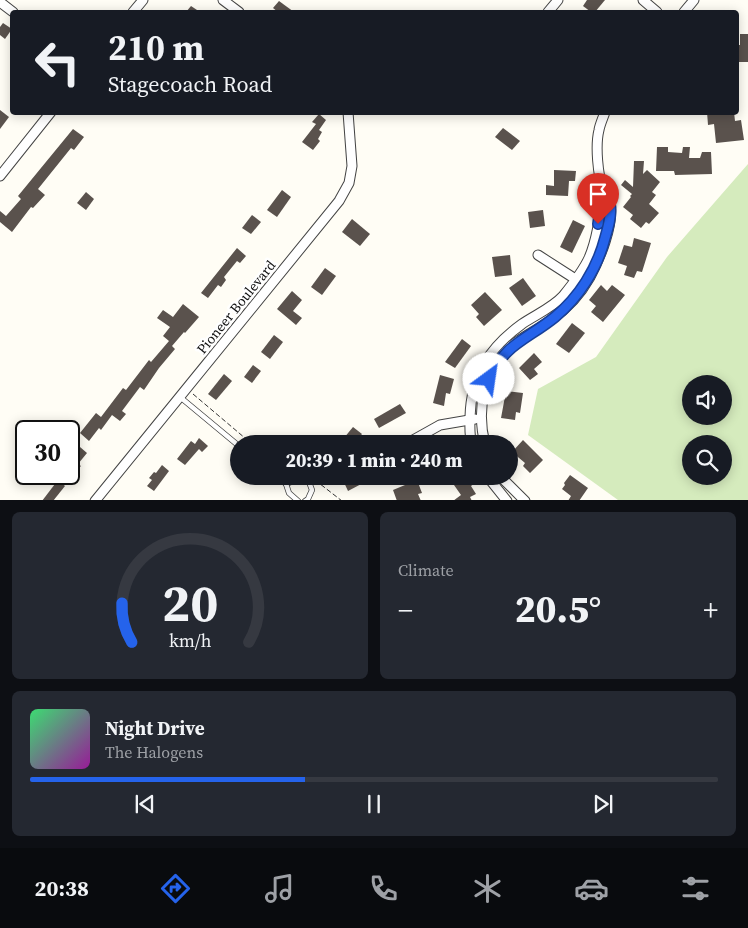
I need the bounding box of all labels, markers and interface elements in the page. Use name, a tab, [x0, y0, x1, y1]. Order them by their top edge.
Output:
text: 210 m	[108, 24, 204, 72]
icon: left	[25, 30, 90, 95]
text: Stagecoach Road	[108, 69, 272, 99]
pin	[577, 173, 619, 224]
icon: arrive	[584, 180, 612, 208]
street label: Pioneer Boulevard	[192, 256, 280, 358]
position arrow	[462, 352, 514, 404]
map controls	[682, 375, 732, 485]
button: sound	[682, 375, 732, 425]
speed limit sign: 30	[15, 420, 80, 485]
button: search	[682, 435, 732, 485]
text: 20:39 · 1 min · 240 m	[285, 447, 463, 473]
text: Climate	[398, 559, 454, 581]
text: 20	[162, 567, 218, 638]
text: 20.5°	[515, 583, 601, 635]
text: −	[398, 591, 413, 629]
text: +	[703, 591, 718, 629]
text: km/h	[169, 628, 212, 653]
text: Night Drive	[105, 715, 205, 741]
text: The Halogens	[105, 741, 203, 763]
icon: previous	[131, 790, 159, 818]
icon: pause	[360, 790, 388, 818]
icon: next	[589, 790, 617, 818]
icon: directions	[158, 871, 193, 906]
icon: music	[262, 871, 297, 906]
icon: phone	[366, 871, 401, 906]
icon: climate	[470, 871, 505, 906]
icon: car	[574, 871, 609, 906]
icon: filters	[678, 871, 713, 906]
text: 20:38	[35, 873, 89, 903]

